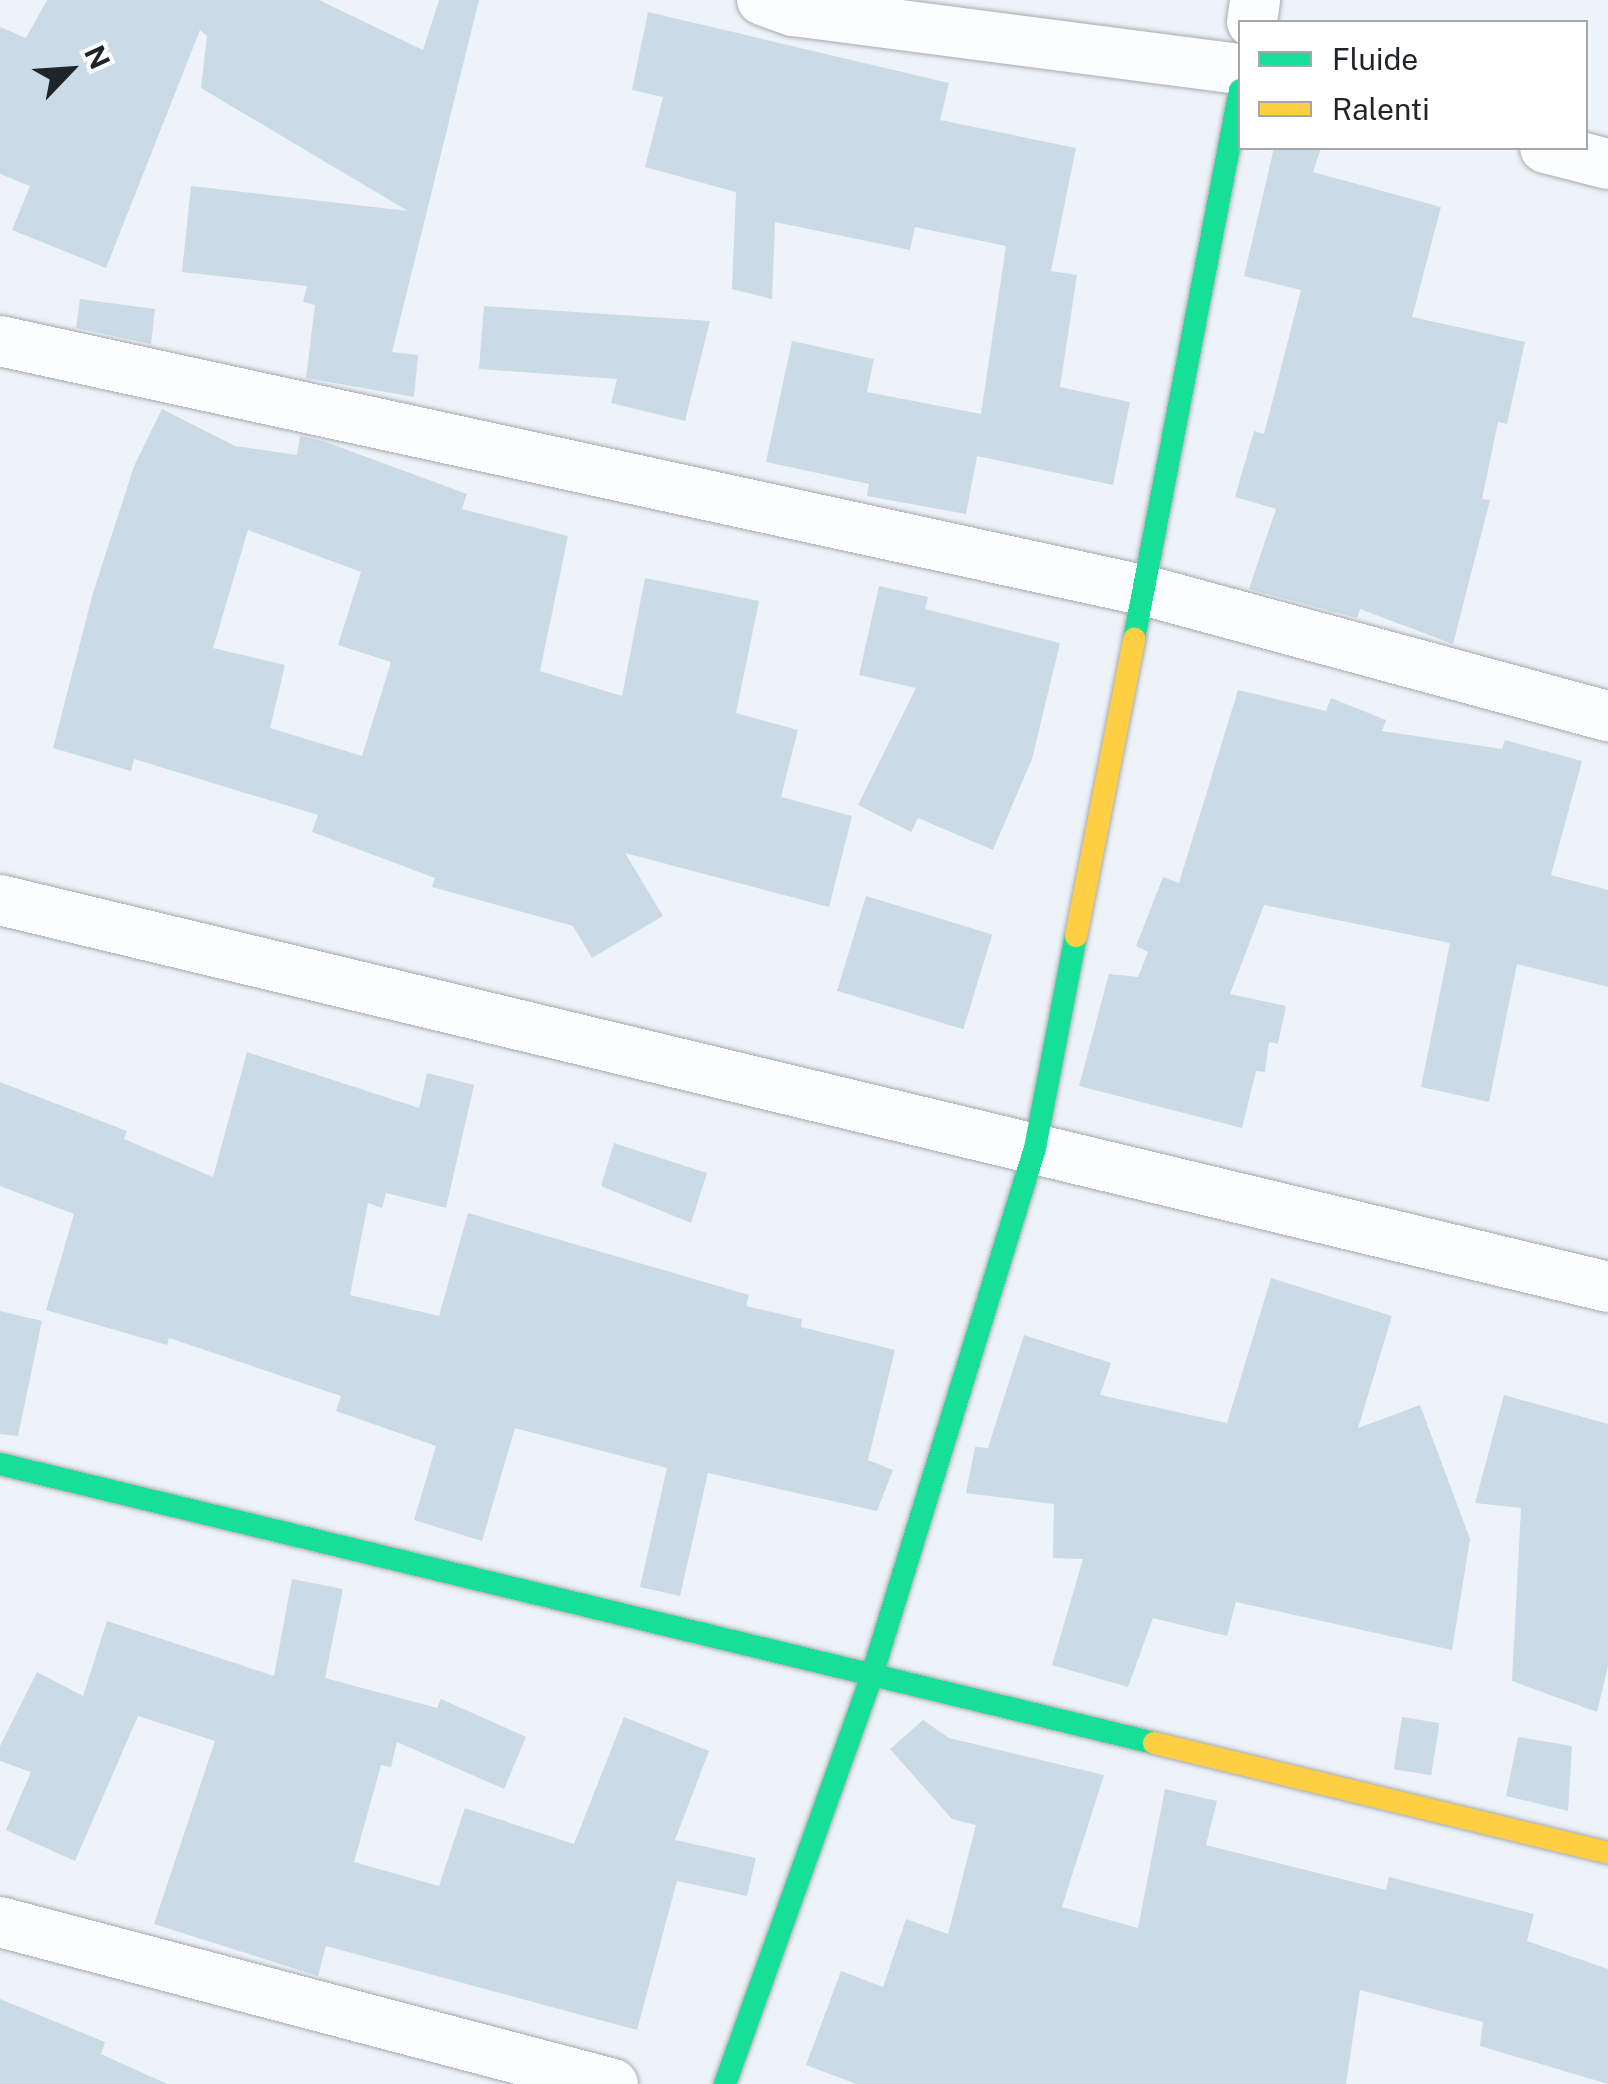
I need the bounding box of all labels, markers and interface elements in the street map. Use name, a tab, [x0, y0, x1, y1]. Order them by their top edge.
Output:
north arrow	[20, 20, 120, 120]
legend	[1238, 20, 1588, 150]
text: N	[78, 40, 117, 74]
text: Fluide	[1332, 41, 1418, 77]
text: Ralenti	[1332, 91, 1430, 127]

